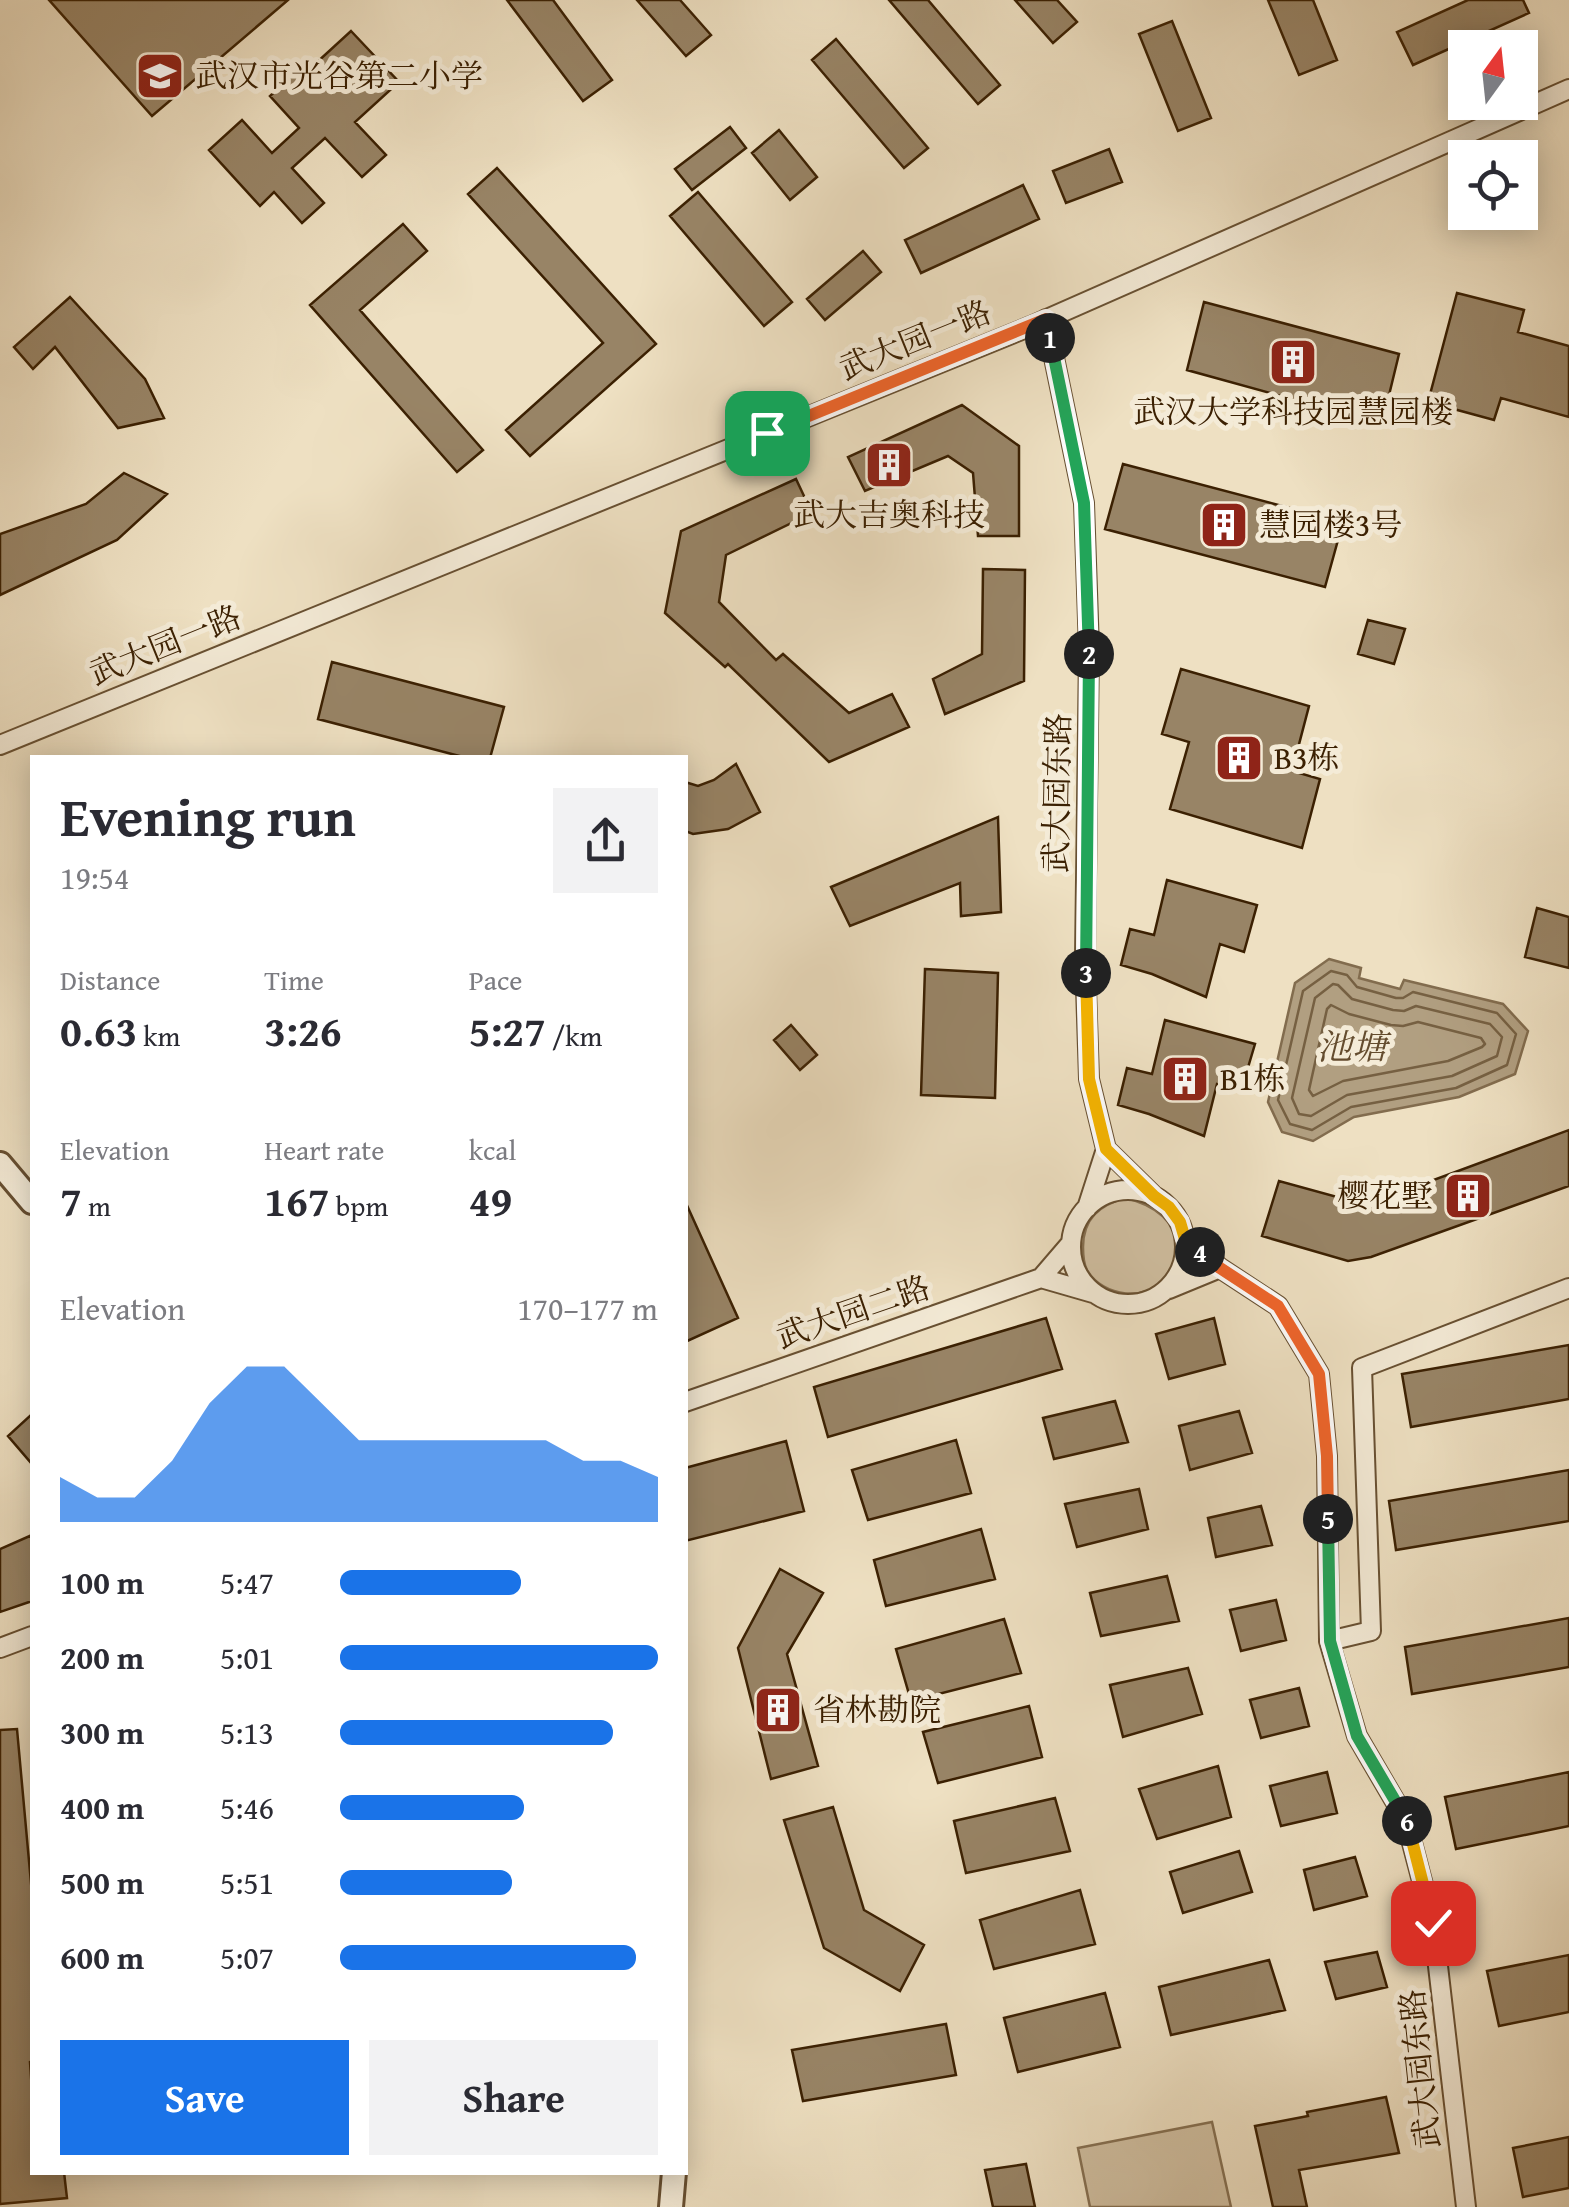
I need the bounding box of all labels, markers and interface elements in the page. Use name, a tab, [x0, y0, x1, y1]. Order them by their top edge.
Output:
north arrow	[1448, 30, 1538, 120]
map controls	[1448, 30, 1538, 230]
school or university icon: 武汉市光谷第二小学	[134, 50, 186, 102]
place label: 武汉市光谷第二小学	[195, 52, 483, 99]
button: locate	[1448, 140, 1538, 230]
street label: 武大园一路	[832, 288, 998, 391]
pin: 1	[1025, 313, 1075, 363]
text: 1	[1043, 317, 1057, 358]
building icon: 武汉大学科技园慧园楼	[1267, 336, 1319, 388]
place label: 武汉大学科技园慧园楼	[1133, 388, 1453, 435]
pin	[725, 391, 810, 476]
icon: arrive	[740, 406, 795, 461]
building icon: 武大吉奥科技	[863, 439, 915, 491]
place label: 武大吉奥科技	[793, 491, 985, 538]
building icon: 慧园楼3号	[1198, 499, 1250, 551]
place label: 慧园楼3号	[1259, 501, 1402, 548]
street label: 武大园一路	[82, 593, 248, 696]
pin: 2	[1064, 629, 1114, 679]
text: 2	[1082, 633, 1096, 674]
street label: 武大园东路	[1032, 713, 1081, 873]
building icon: B3栋	[1213, 732, 1265, 784]
place label: B3栋	[1274, 734, 1340, 781]
text: Evening run	[60, 776, 356, 856]
button: share	[553, 788, 658, 893]
text: 19:54	[60, 854, 129, 901]
pin: 3	[1061, 948, 1111, 998]
text: 3	[1079, 952, 1093, 993]
text: Distance	[60, 959, 160, 1000]
text: Time	[264, 959, 324, 1000]
text: Pace	[469, 959, 523, 1000]
text: 0.63	[60, 1000, 137, 1061]
text: 3:26	[264, 1000, 341, 1061]
text: 5:27	[469, 1000, 546, 1061]
text: km	[137, 1015, 180, 1056]
text: /km	[546, 1015, 602, 1056]
water label: 池塘	[1317, 1021, 1392, 1072]
building icon: B1栋	[1159, 1053, 1211, 1105]
place label: B1栋	[1220, 1055, 1286, 1102]
text: Elevation	[60, 1129, 170, 1170]
text: Heart rate	[264, 1129, 384, 1170]
text: kcal	[469, 1129, 516, 1170]
text: 7	[60, 1170, 82, 1231]
text: 167	[264, 1170, 330, 1231]
text: 49	[469, 1170, 512, 1231]
building icon: 樱花墅	[1442, 1170, 1494, 1222]
place label: 樱花墅	[1337, 1172, 1433, 1219]
text: m	[82, 1185, 111, 1226]
text: bpm	[330, 1185, 388, 1226]
pin: 4	[1175, 1227, 1225, 1277]
text: 4	[1193, 1231, 1207, 1272]
street label: 武大园二路	[770, 1263, 936, 1360]
text: Elevation	[60, 1285, 185, 1332]
text: 170–177 m	[517, 1285, 658, 1332]
pin: 5	[1303, 1494, 1353, 1544]
text: 5	[1321, 1498, 1335, 1539]
text: 100 m	[60, 1559, 144, 1606]
text: 5:47	[220, 1559, 274, 1606]
text: 200 m	[60, 1634, 144, 1681]
text: 5:01	[220, 1634, 274, 1681]
building icon: 省林勘院	[752, 1684, 804, 1736]
place label: 省林勘院	[813, 1686, 941, 1733]
text: 300 m	[60, 1709, 144, 1756]
text: 5:13	[220, 1709, 274, 1756]
text: 400 m	[60, 1784, 144, 1831]
text: 5:46	[220, 1784, 274, 1831]
pin: 6	[1382, 1796, 1432, 1846]
text: 6	[1400, 1800, 1414, 1841]
text: 500 m	[60, 1859, 144, 1906]
text: 5:51	[220, 1859, 274, 1906]
pin	[1391, 1881, 1476, 1966]
icon: check	[1406, 1896, 1461, 1951]
text: 600 m	[60, 1934, 144, 1981]
text: 5:07	[220, 1934, 274, 1981]
street label: 武大园东路	[1388, 1987, 1451, 2151]
button: Save	[60, 2040, 349, 2155]
button: Share	[369, 2040, 658, 2155]

